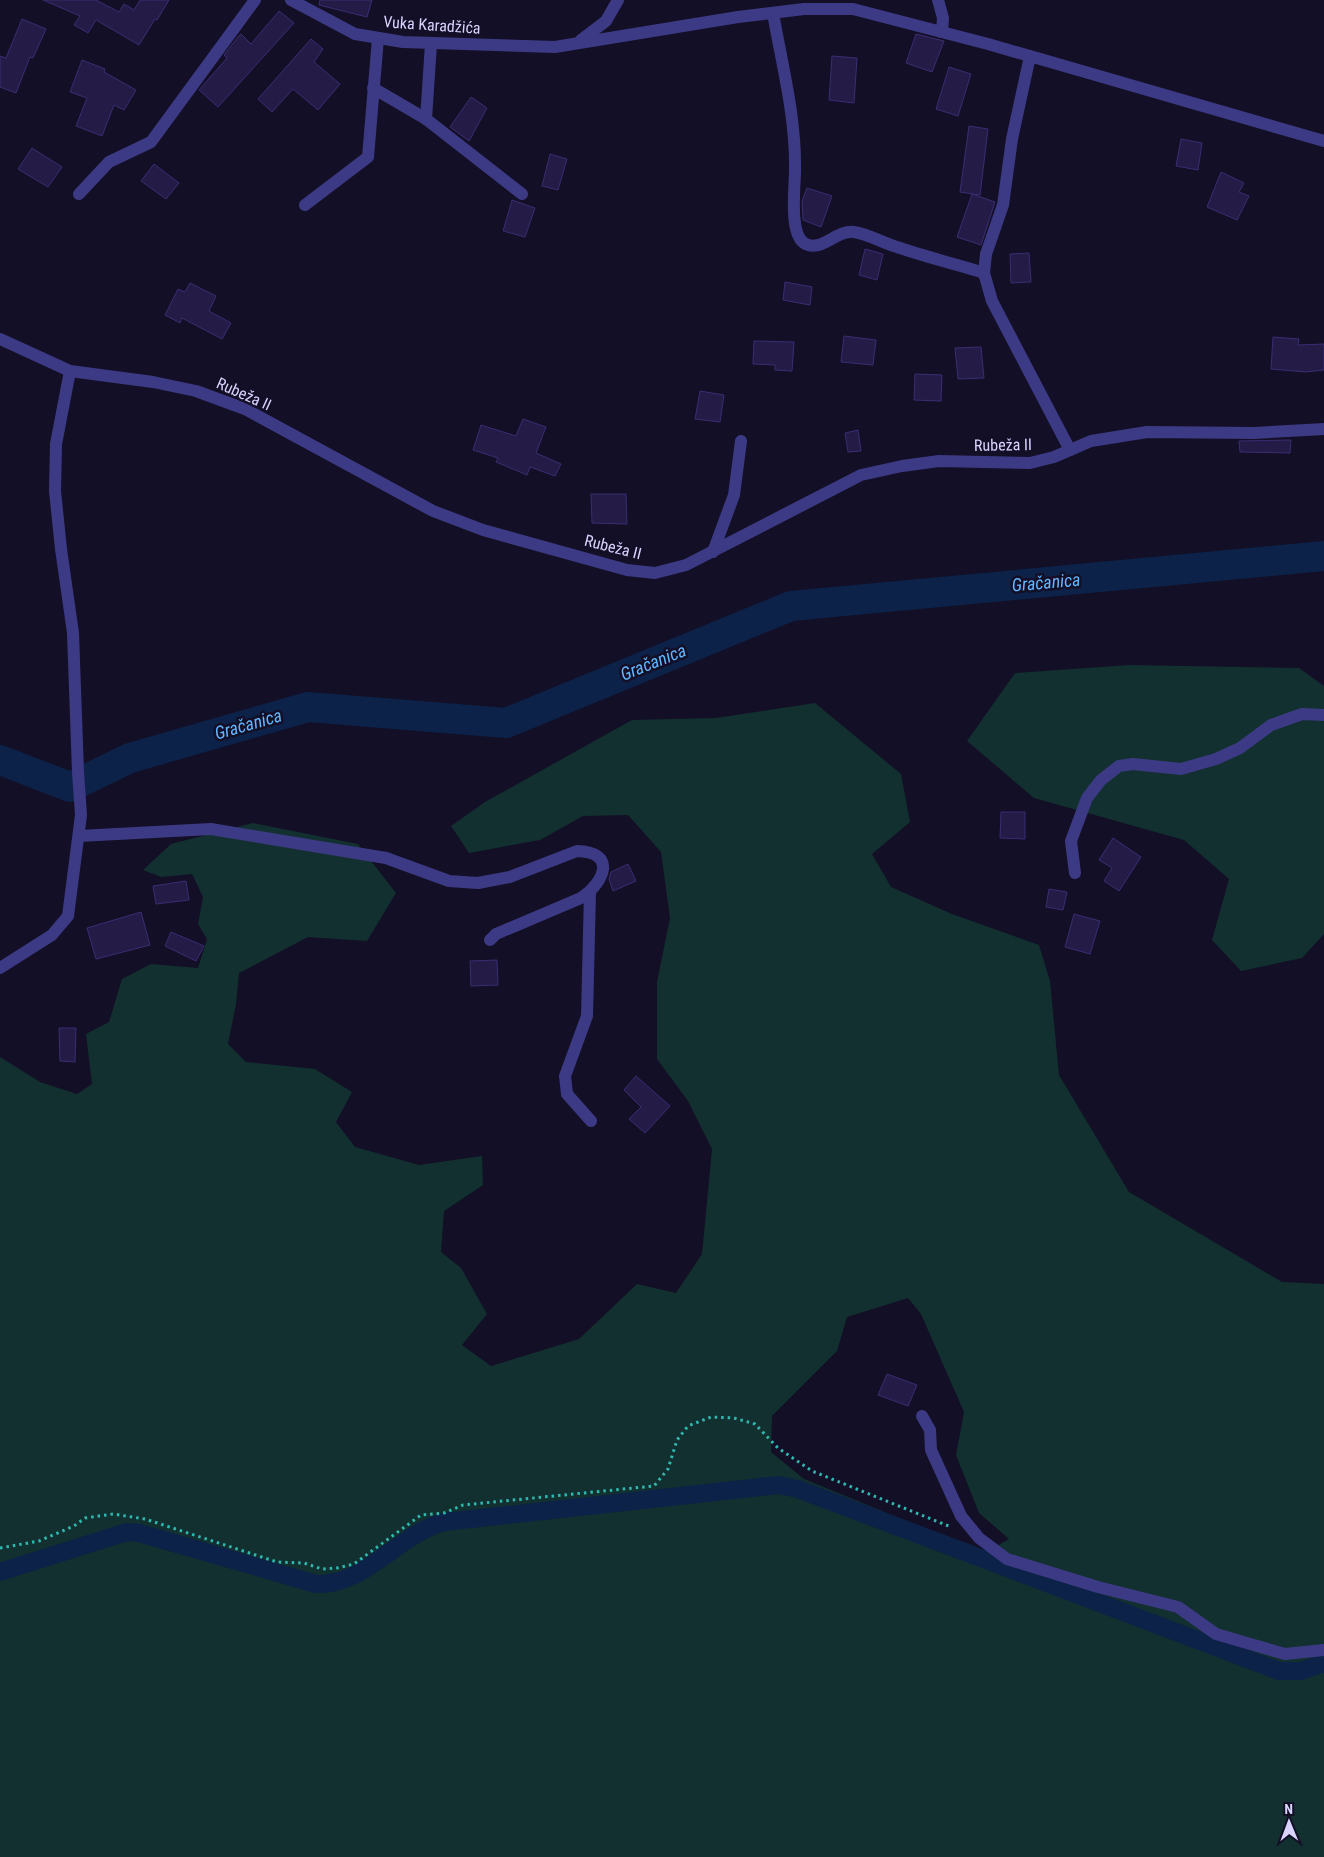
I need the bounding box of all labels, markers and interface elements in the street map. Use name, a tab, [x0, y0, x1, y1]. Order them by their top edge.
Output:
street label: Vuka Karadžića	[383, 12, 481, 38]
street label: Rubeža II	[214, 374, 274, 414]
street label: Rubeža II	[974, 435, 1032, 455]
street label: Rubeža II	[583, 531, 643, 563]
water label: Gračanica	[1011, 569, 1081, 595]
water label: Gračanica	[617, 639, 689, 685]
water label: Gračanica	[212, 704, 284, 744]
north arrow	[1264, 1797, 1314, 1847]
text: N	[1284, 1801, 1293, 1817]

